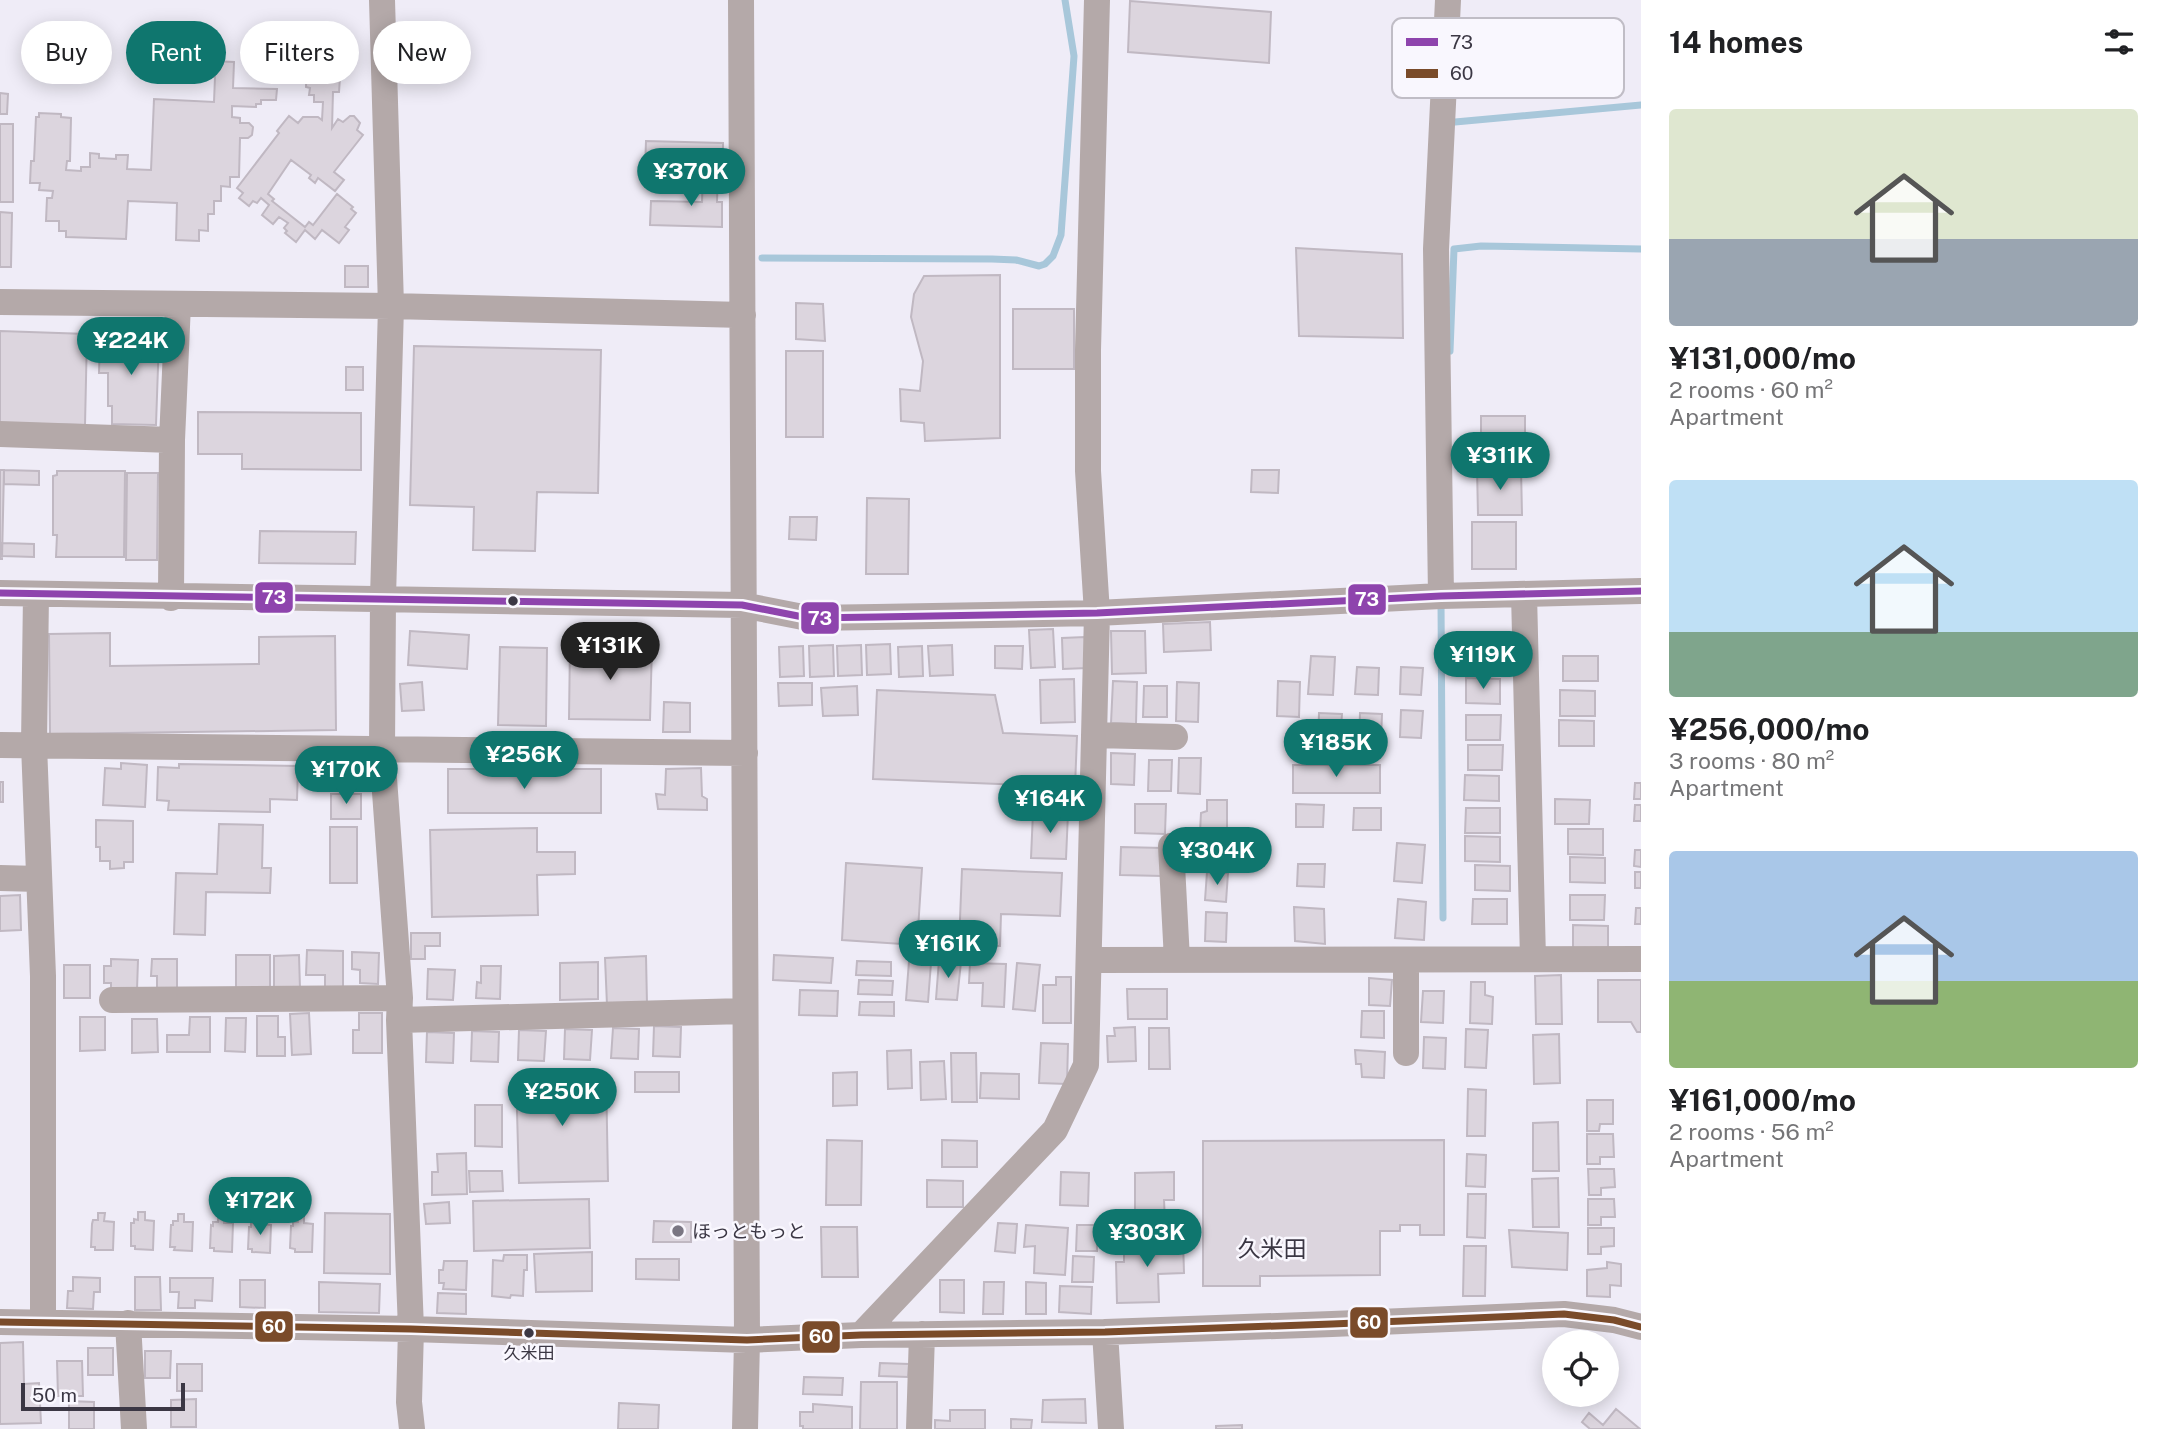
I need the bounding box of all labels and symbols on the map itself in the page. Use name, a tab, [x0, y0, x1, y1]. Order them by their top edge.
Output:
legend	[1392, 18, 1624, 98]
text: 73	[1450, 31, 1473, 53]
text: 60	[1450, 62, 1473, 84]
pin: ¥370K	[642, 148, 740, 208]
pin: ¥224K	[82, 318, 180, 377]
pin: ¥311K	[1451, 433, 1549, 492]
line badge: 73	[254, 581, 294, 614]
line badge: 73	[1347, 583, 1387, 616]
text: 73	[262, 586, 286, 608]
text: 73	[1355, 588, 1379, 610]
unlabelled marker	[506, 594, 520, 608]
line badge: 73	[800, 601, 840, 635]
text: 73	[808, 607, 832, 629]
pin: ¥131K	[561, 622, 659, 682]
pin: ¥119K	[1434, 632, 1532, 691]
pin: ¥185K	[1287, 720, 1385, 779]
pin: ¥256K	[475, 732, 573, 791]
pin: ¥170K	[297, 746, 395, 806]
pin: ¥164K	[1001, 776, 1099, 835]
pin: ¥304K	[1168, 828, 1266, 887]
pin: ¥161K	[899, 920, 997, 980]
pin: ¥250K	[513, 1068, 611, 1128]
pin: ¥172K	[211, 1178, 309, 1237]
pin: ¥303K	[1098, 1210, 1196, 1269]
place label: ほっともっと	[692, 1220, 806, 1242]
marker: ほっともっと	[670, 1223, 686, 1239]
district label: 久米田	[1238, 1235, 1307, 1262]
line badge: 60	[1349, 1306, 1389, 1339]
line badge: 60	[254, 1310, 294, 1343]
text: 60	[1357, 1311, 1381, 1333]
text: 60	[262, 1315, 286, 1337]
line badge: 60	[801, 1320, 841, 1354]
text: 60	[809, 1325, 833, 1347]
marker: 久米田	[522, 1326, 536, 1340]
place label: 久米田	[504, 1343, 555, 1363]
scale bar	[21, 1380, 186, 1412]

